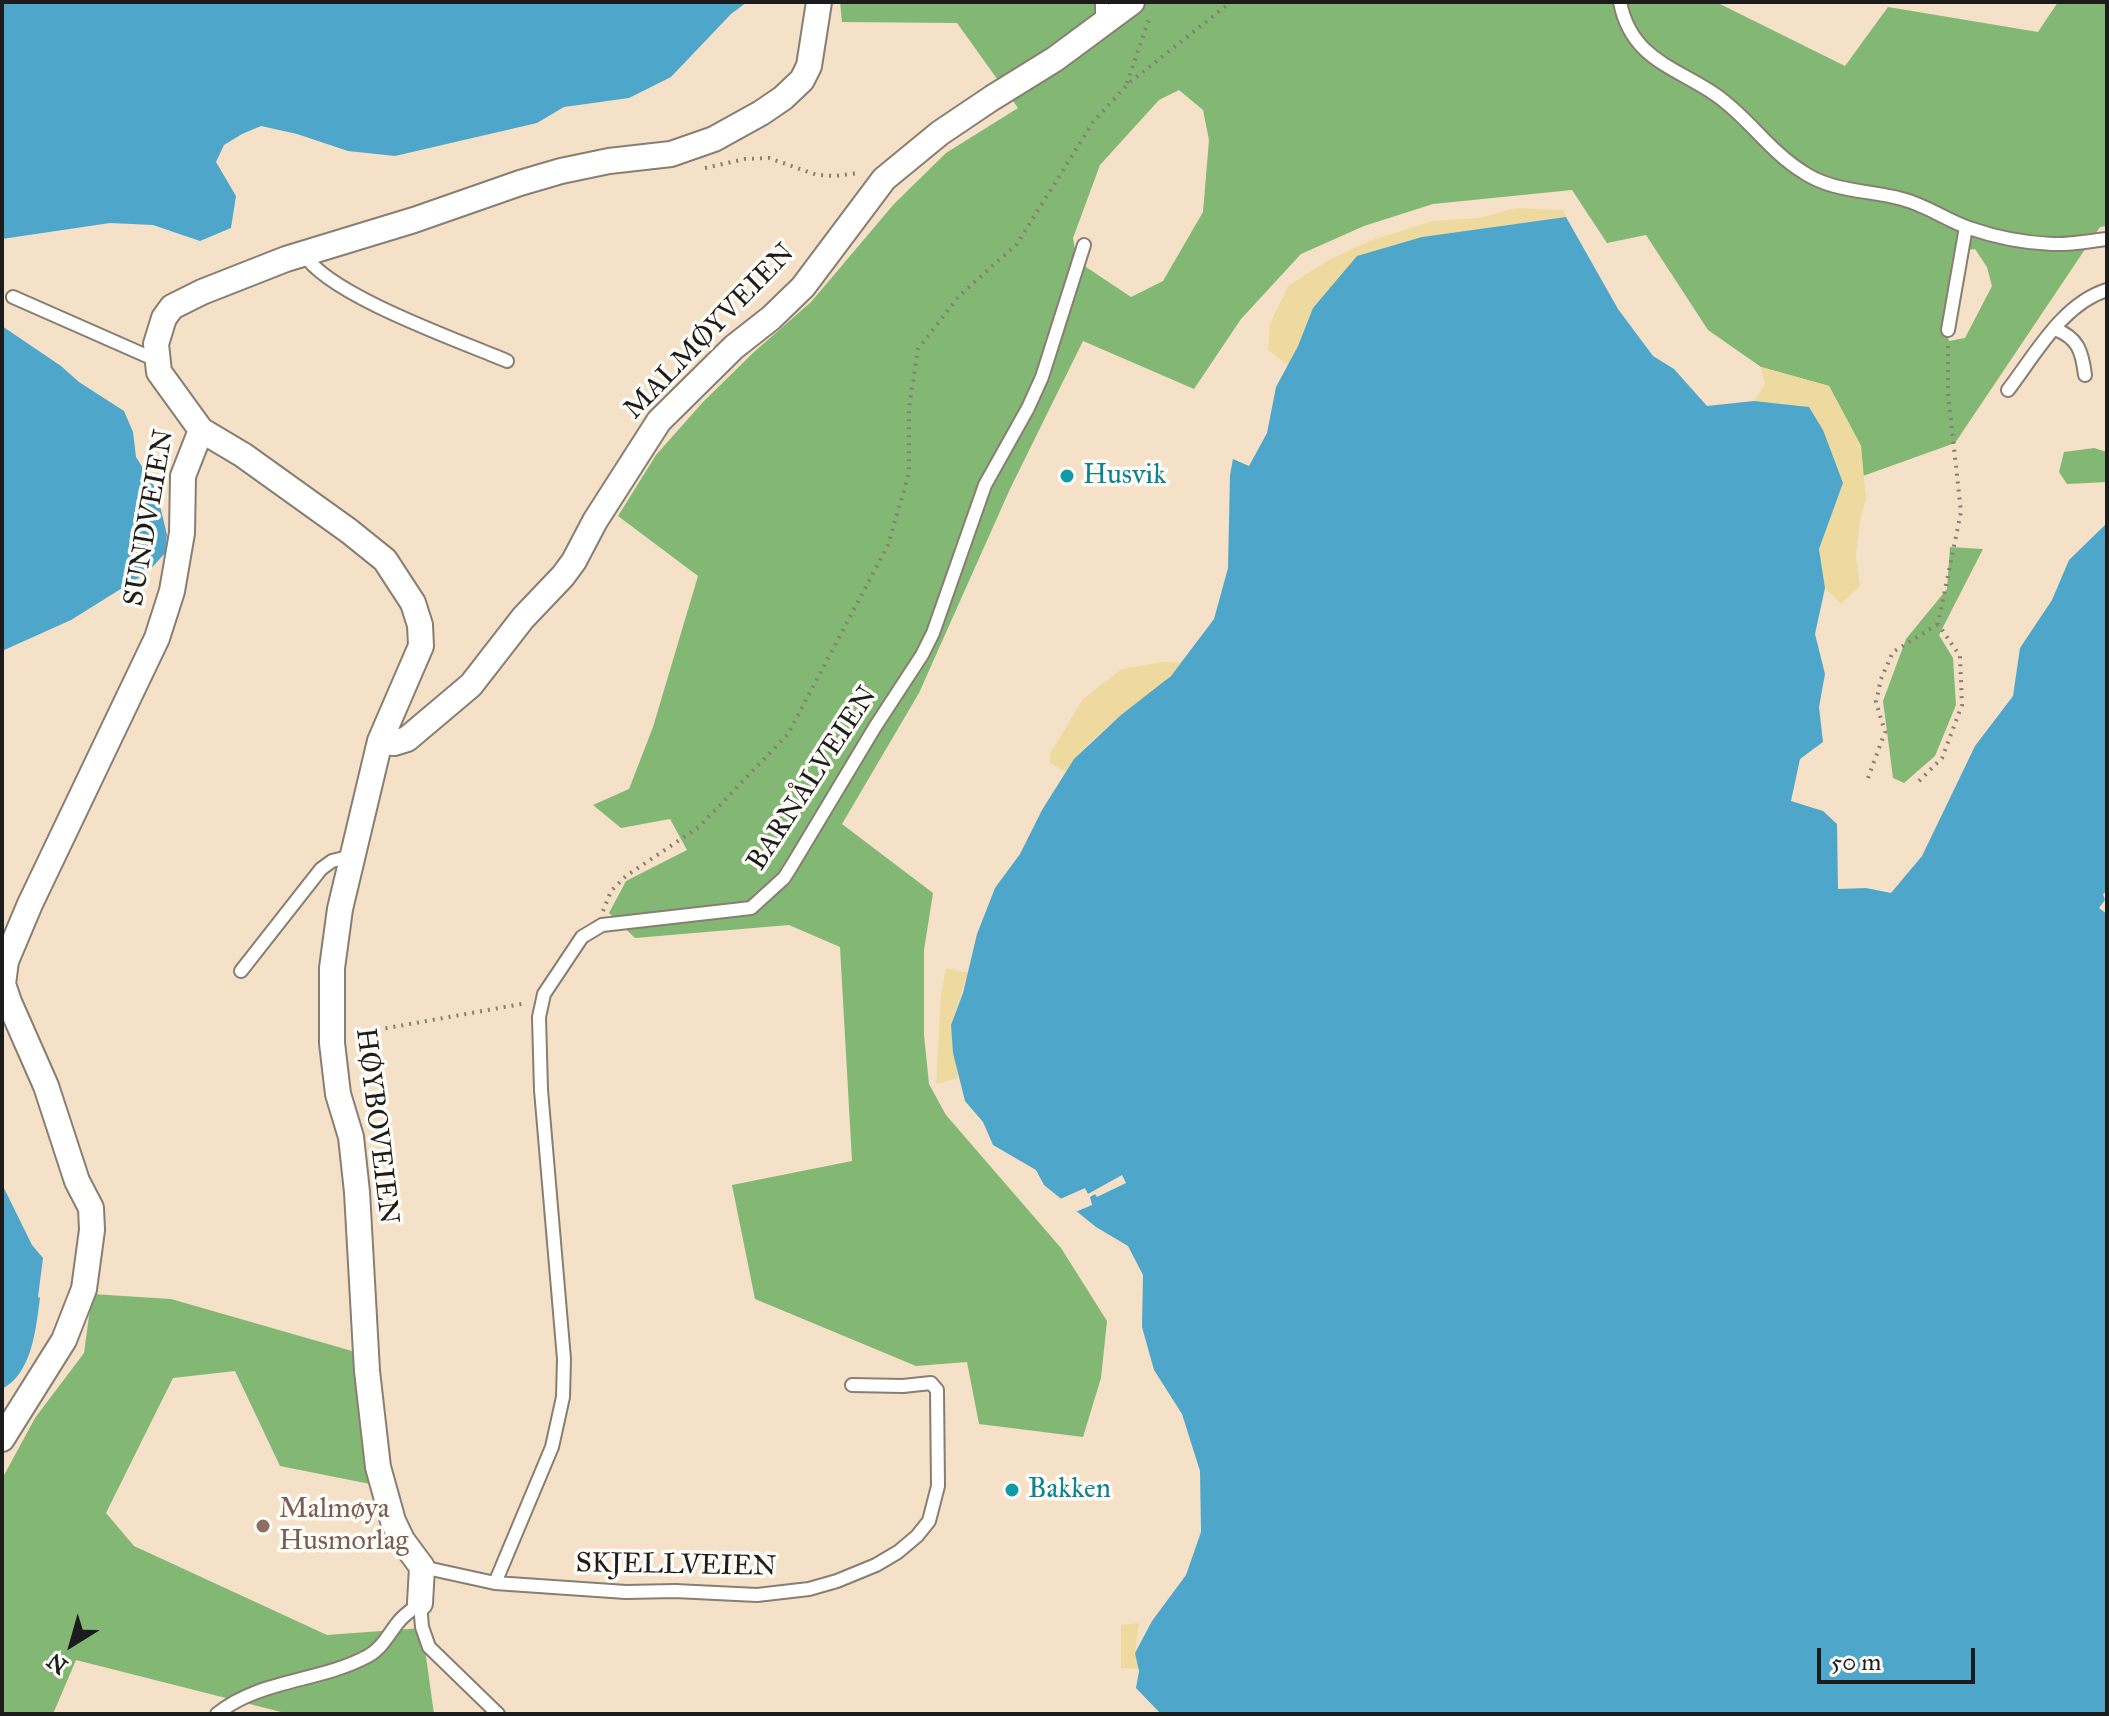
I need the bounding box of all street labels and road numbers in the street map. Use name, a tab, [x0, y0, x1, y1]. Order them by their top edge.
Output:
street label: MALMØYVEIEN	[618, 237, 802, 427]
street label: SUNDVEIEN	[118, 427, 182, 609]
street label: BARNÅLVEIEN	[741, 681, 885, 877]
street label: HØYBOVEIEN	[347, 1026, 405, 1226]
street label: SKJELLVEIEN	[575, 1547, 777, 1585]

